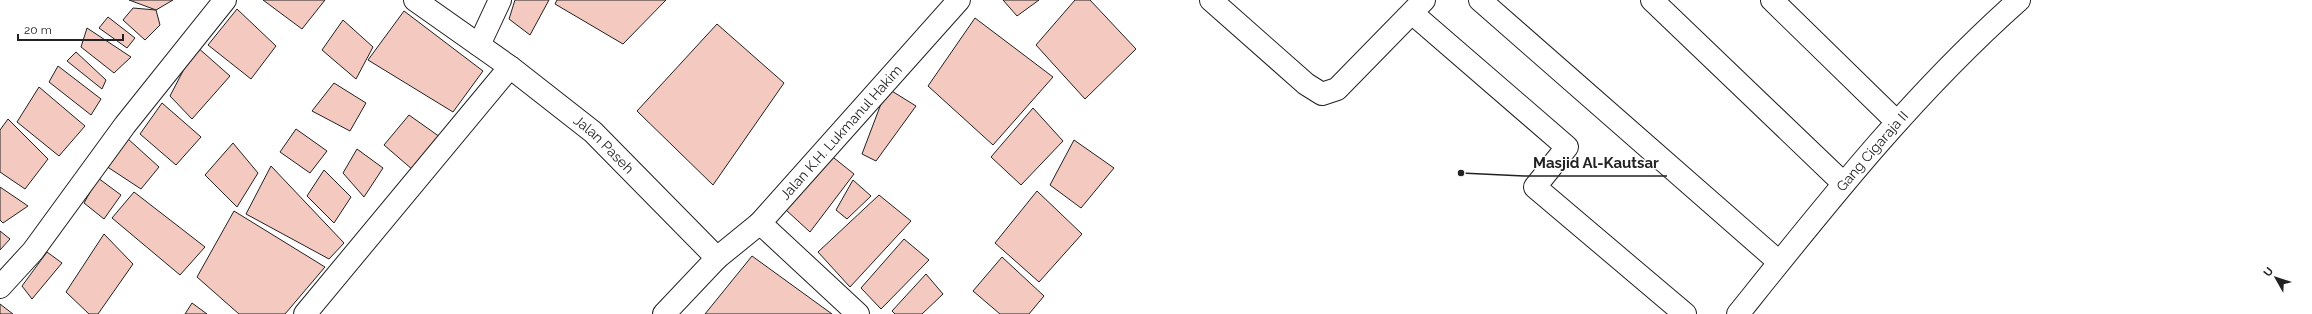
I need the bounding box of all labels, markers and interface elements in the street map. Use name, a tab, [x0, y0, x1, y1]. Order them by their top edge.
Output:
scale bar	[18, 16, 123, 42]
text: 20 m	[24, 23, 52, 37]
street label: Jalan K.H. Lukmanul Hakim	[777, 62, 905, 203]
street label: Gang Cigaraja II	[1833, 108, 1911, 194]
street label: Jalan Paseh	[571, 112, 637, 177]
callout: Masjid Al-Kautsar	[1524, 149, 1667, 176]
text: Masjid Al-Kautsar	[1533, 154, 1659, 172]
north arrow	[2256, 258, 2296, 298]
text: U	[2261, 265, 2276, 279]

